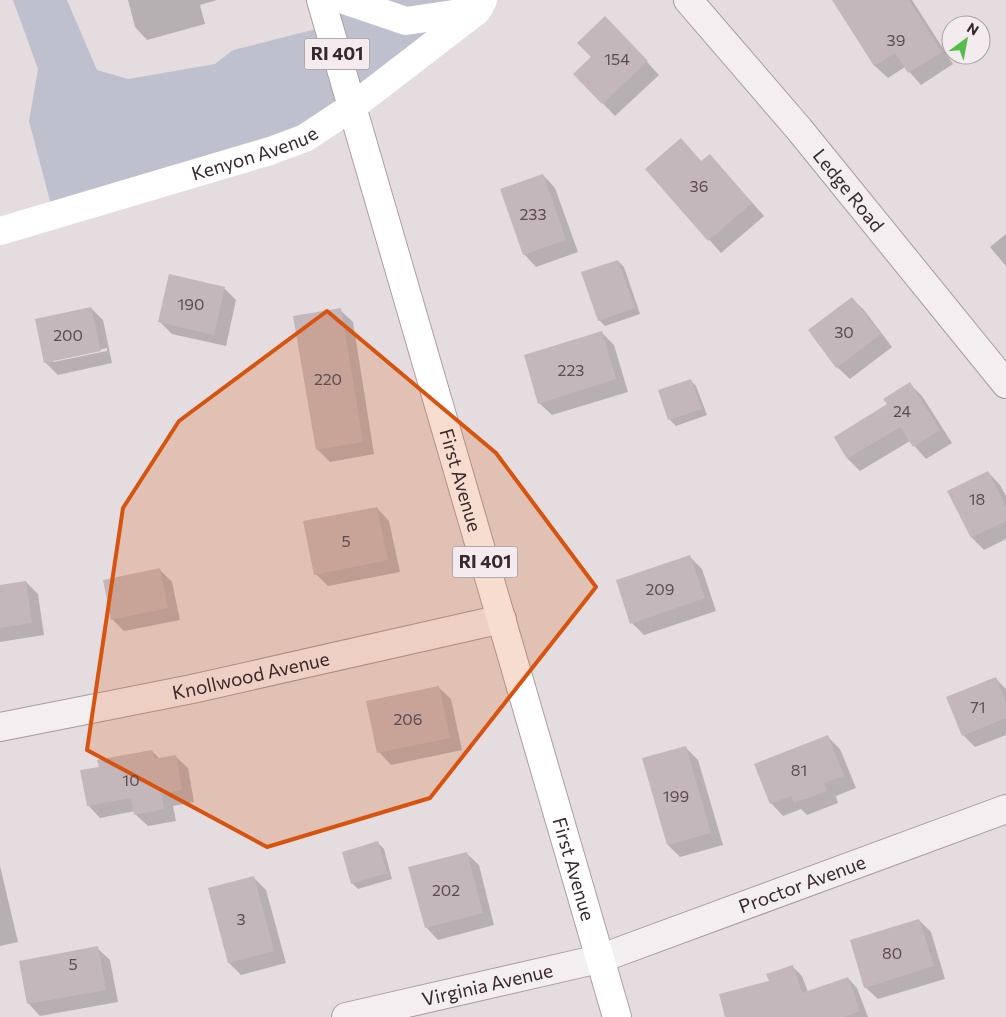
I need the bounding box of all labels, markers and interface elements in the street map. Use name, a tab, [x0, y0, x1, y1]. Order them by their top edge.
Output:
north arrow	[941, 15, 991, 65]
text: N	[964, 19, 982, 39]
house number: 39	[887, 30, 905, 49]
road number: RI 401	[304, 39, 370, 70]
house number: 154	[604, 49, 630, 68]
street label: Kenyon Avenue	[189, 121, 322, 185]
street label: Ledge Road	[809, 144, 890, 236]
house number: 36	[690, 176, 708, 195]
house number: 233	[519, 204, 547, 223]
house number: 190	[178, 294, 205, 313]
house number: 30	[834, 322, 854, 341]
house number: 200	[53, 325, 83, 344]
house number: 223	[558, 360, 584, 379]
house number: 220	[314, 369, 342, 388]
house number: 24	[893, 401, 911, 420]
street label: First Avenue	[435, 426, 487, 534]
house number: 18	[969, 489, 985, 508]
house number: 5	[341, 531, 351, 550]
road number: RI 401	[452, 546, 518, 578]
house number: 209	[646, 579, 674, 598]
street label: Knollwood Avenue	[170, 646, 331, 704]
house number: 71	[970, 697, 986, 716]
house number: 206	[394, 709, 422, 728]
house number: 81	[791, 760, 807, 779]
house number: 10	[122, 770, 140, 789]
house number: 199	[663, 786, 689, 805]
street label: First Avenue	[548, 814, 600, 923]
street label: Proctor Avenue	[735, 850, 869, 918]
house number: 202	[432, 880, 460, 899]
house number: 3	[236, 909, 246, 928]
house number: 80	[882, 943, 902, 962]
house number: 5	[68, 954, 78, 973]
street label: Virginia Avenue	[420, 958, 555, 1010]

